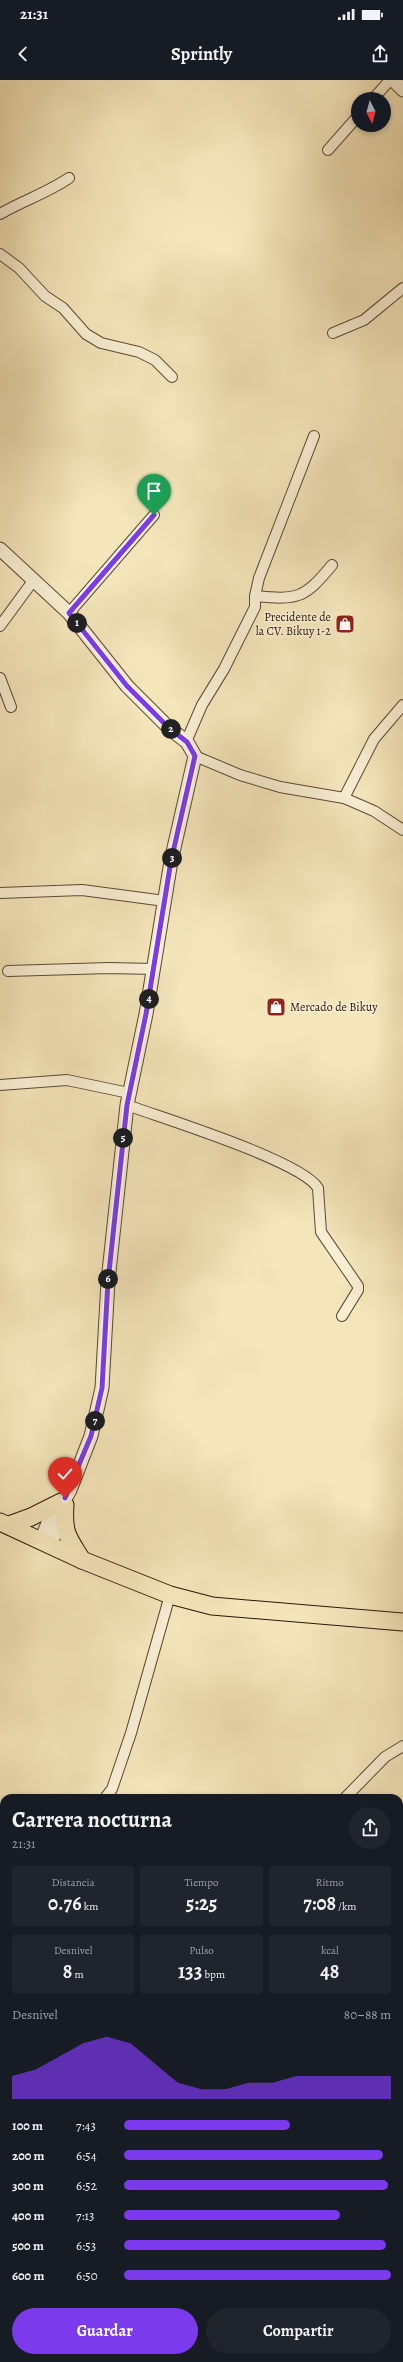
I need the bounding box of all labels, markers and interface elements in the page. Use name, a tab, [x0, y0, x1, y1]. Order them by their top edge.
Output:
text: 21:31	[20, 4, 48, 24]
text: Sprintly	[171, 42, 232, 66]
icon: back	[12, 43, 34, 65]
icon: share	[369, 43, 391, 65]
north arrow	[351, 92, 391, 132]
map controls	[351, 92, 391, 132]
pin	[137, 474, 171, 515]
icon: arrive	[143, 480, 165, 502]
place label: Precidente de la CV. Bikuy 1-2	[256, 609, 331, 639]
pin: 1	[67, 613, 87, 633]
shop icon: Precidente de la CV. Bikuy 1-2	[334, 613, 356, 635]
text: 1	[75, 615, 79, 630]
pin: 2	[161, 719, 181, 739]
text: 2	[168, 721, 174, 736]
pin: 3	[162, 848, 182, 868]
text: 3	[170, 850, 174, 865]
pin: 4	[139, 989, 159, 1009]
text: 4	[146, 991, 152, 1006]
shop icon: Mercado de Bikuy	[265, 996, 287, 1018]
place label: Mercado de Bikuy	[290, 999, 378, 1015]
pin: 5	[113, 1128, 133, 1148]
text: 5	[121, 1130, 125, 1145]
pin: 6	[98, 1269, 118, 1289]
text: 6	[105, 1271, 111, 1286]
pin: 7	[85, 1411, 105, 1431]
text: 7	[93, 1413, 97, 1428]
pin	[48, 1457, 82, 1498]
icon: check	[54, 1463, 76, 1485]
text: Carrera nocturna	[12, 1805, 172, 1835]
button: share	[349, 1807, 391, 1849]
text: 21:31	[12, 1835, 36, 1852]
text: Distancia	[52, 1875, 95, 1890]
text: Tiempo	[184, 1875, 219, 1890]
text: Ritmo	[316, 1875, 344, 1890]
text: 0.76	[48, 1890, 81, 1917]
text: 5:25	[186, 1890, 217, 1917]
text: 7:08	[303, 1890, 336, 1917]
text: km	[81, 1899, 98, 1914]
text: /km	[336, 1899, 357, 1914]
text: Desnivel	[54, 1943, 92, 1958]
text: Pulso	[189, 1943, 214, 1958]
text: kcal	[321, 1943, 339, 1958]
text: 8	[63, 1958, 72, 1985]
text: 133	[178, 1958, 202, 1985]
text: 48	[320, 1958, 339, 1985]
text: m	[72, 1967, 84, 1982]
text: bpm	[202, 1967, 225, 1982]
text: Desnivel	[12, 2006, 58, 2023]
text: 80–88 m	[344, 2006, 391, 2023]
text: 100 m	[12, 2117, 43, 2134]
text: 7:43	[76, 2117, 96, 2134]
text: 200 m	[12, 2147, 45, 2164]
text: 6:54	[76, 2147, 97, 2164]
text: 300 m	[12, 2177, 44, 2194]
text: 6:52	[76, 2177, 97, 2194]
text: 400 m	[12, 2207, 44, 2224]
text: 7:13	[76, 2207, 94, 2224]
text: 500 m	[12, 2237, 44, 2254]
text: 6:53	[76, 2237, 96, 2254]
text: 600 m	[12, 2267, 44, 2284]
text: 6:50	[76, 2267, 98, 2284]
button: Guardar	[12, 2308, 198, 2354]
button: Compartir	[206, 2308, 391, 2354]

